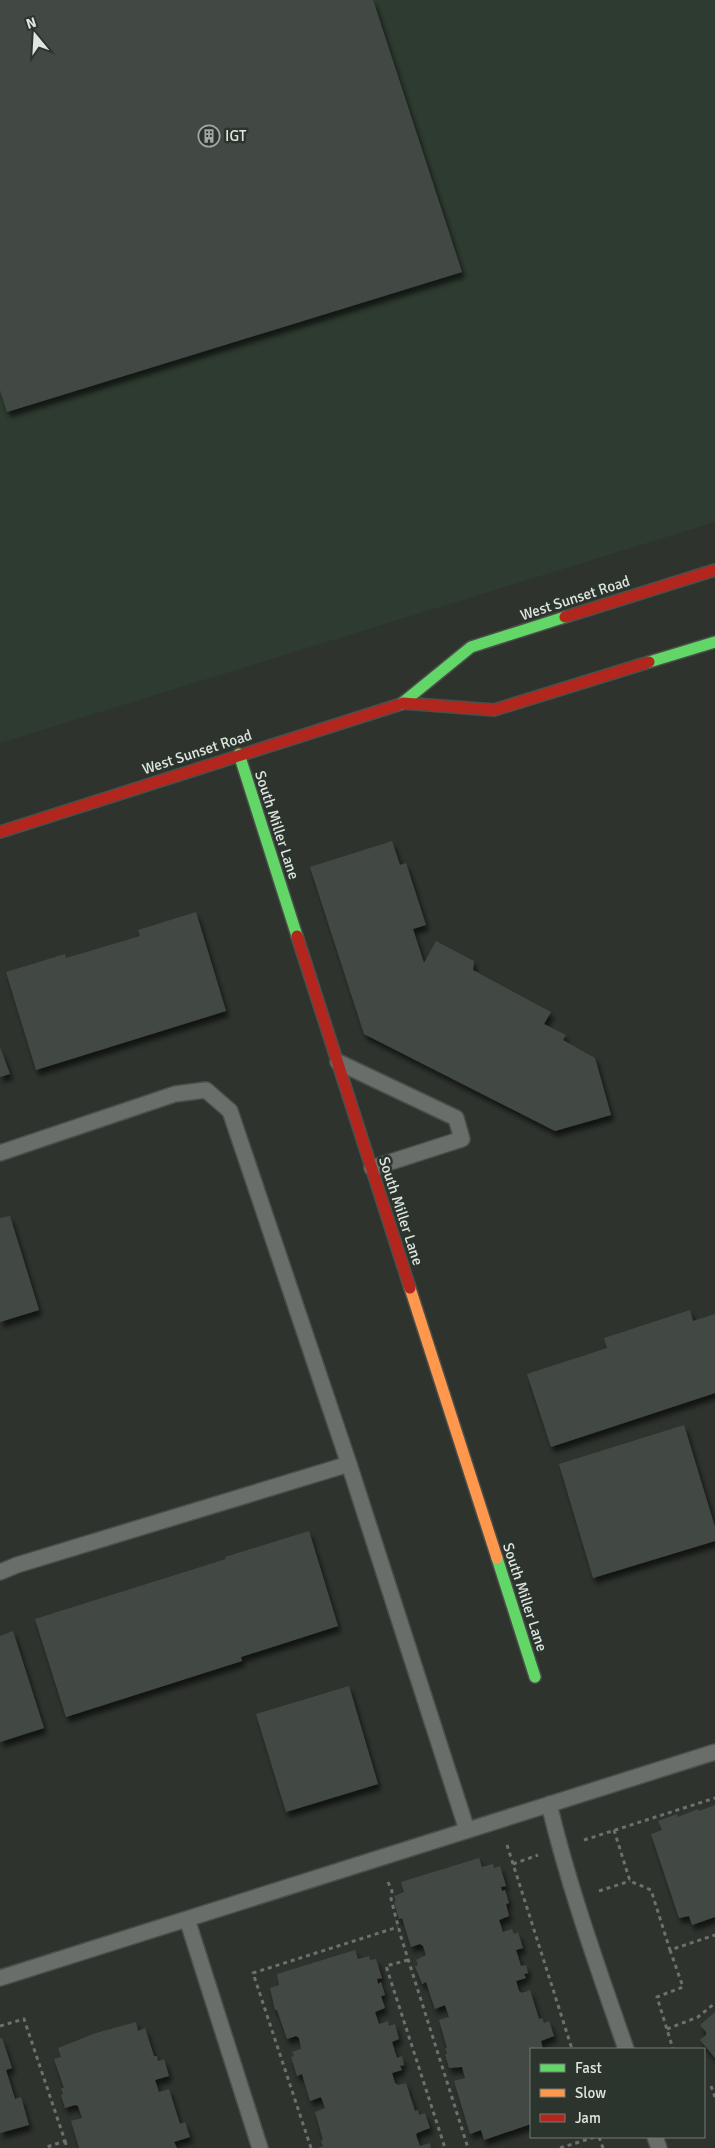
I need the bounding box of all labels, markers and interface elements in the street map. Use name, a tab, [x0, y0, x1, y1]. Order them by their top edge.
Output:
north arrow	[10, 10, 60, 60]
text: N	[24, 14, 38, 33]
building icon: IGT	[197, 124, 221, 148]
place label: IGT	[225, 127, 247, 145]
street label: West Sunset Road	[518, 572, 632, 624]
street label: West Sunset Road	[140, 726, 254, 778]
street label: South Miller Lane	[251, 768, 303, 882]
street label: South Miller Lane	[375, 1154, 427, 1268]
street label: South Miller Lane	[499, 1540, 551, 1654]
legend	[530, 2048, 705, 2138]
text: Fast	[575, 2059, 602, 2077]
text: Slow	[575, 2084, 606, 2102]
text: Jam	[575, 2109, 601, 2127]

